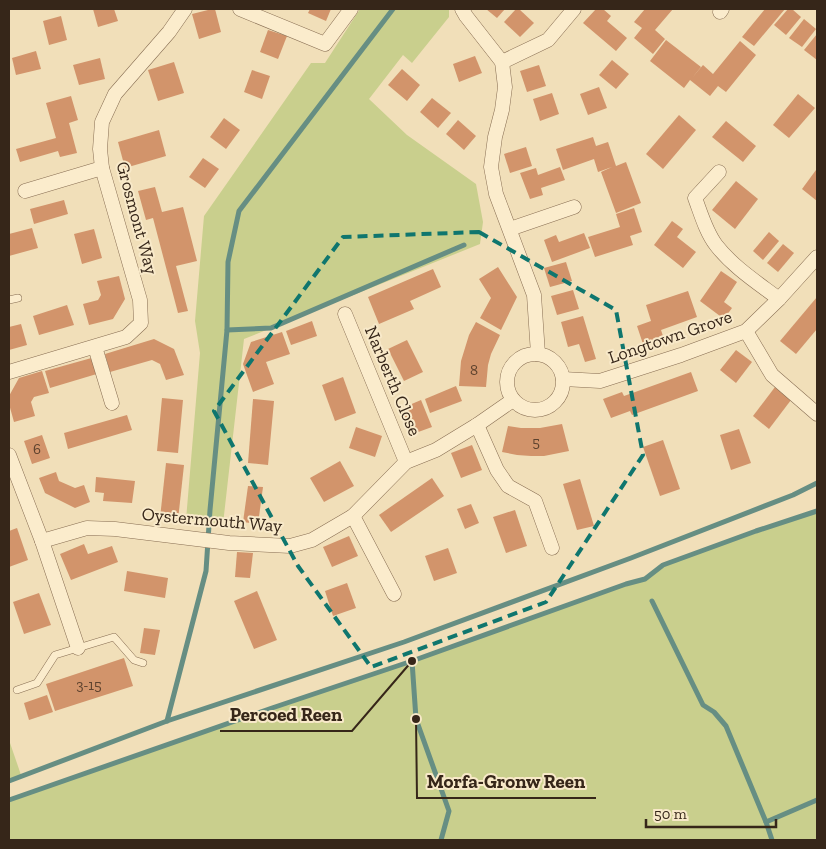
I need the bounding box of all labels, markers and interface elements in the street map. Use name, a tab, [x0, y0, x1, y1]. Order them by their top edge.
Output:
street label: Grosmont Way	[111, 159, 163, 278]
street label: Longtown Grove	[605, 306, 735, 368]
street label: Narberth Close	[360, 323, 426, 439]
house number: 8	[470, 361, 478, 379]
house number: 5	[532, 433, 540, 451]
house number: 6	[33, 440, 41, 458]
street label: Oystermouth Way	[141, 503, 284, 537]
house number: 3-15	[76, 676, 102, 694]
callout: Percoed Reen	[220, 697, 352, 731]
text: Percoed Reen	[230, 703, 343, 726]
callout: Morfa-Gronw Reen	[417, 764, 596, 798]
text: Morfa-Gronw Reen	[427, 770, 586, 793]
scale bar	[646, 796, 776, 828]
text: 50 m	[654, 805, 687, 823]

